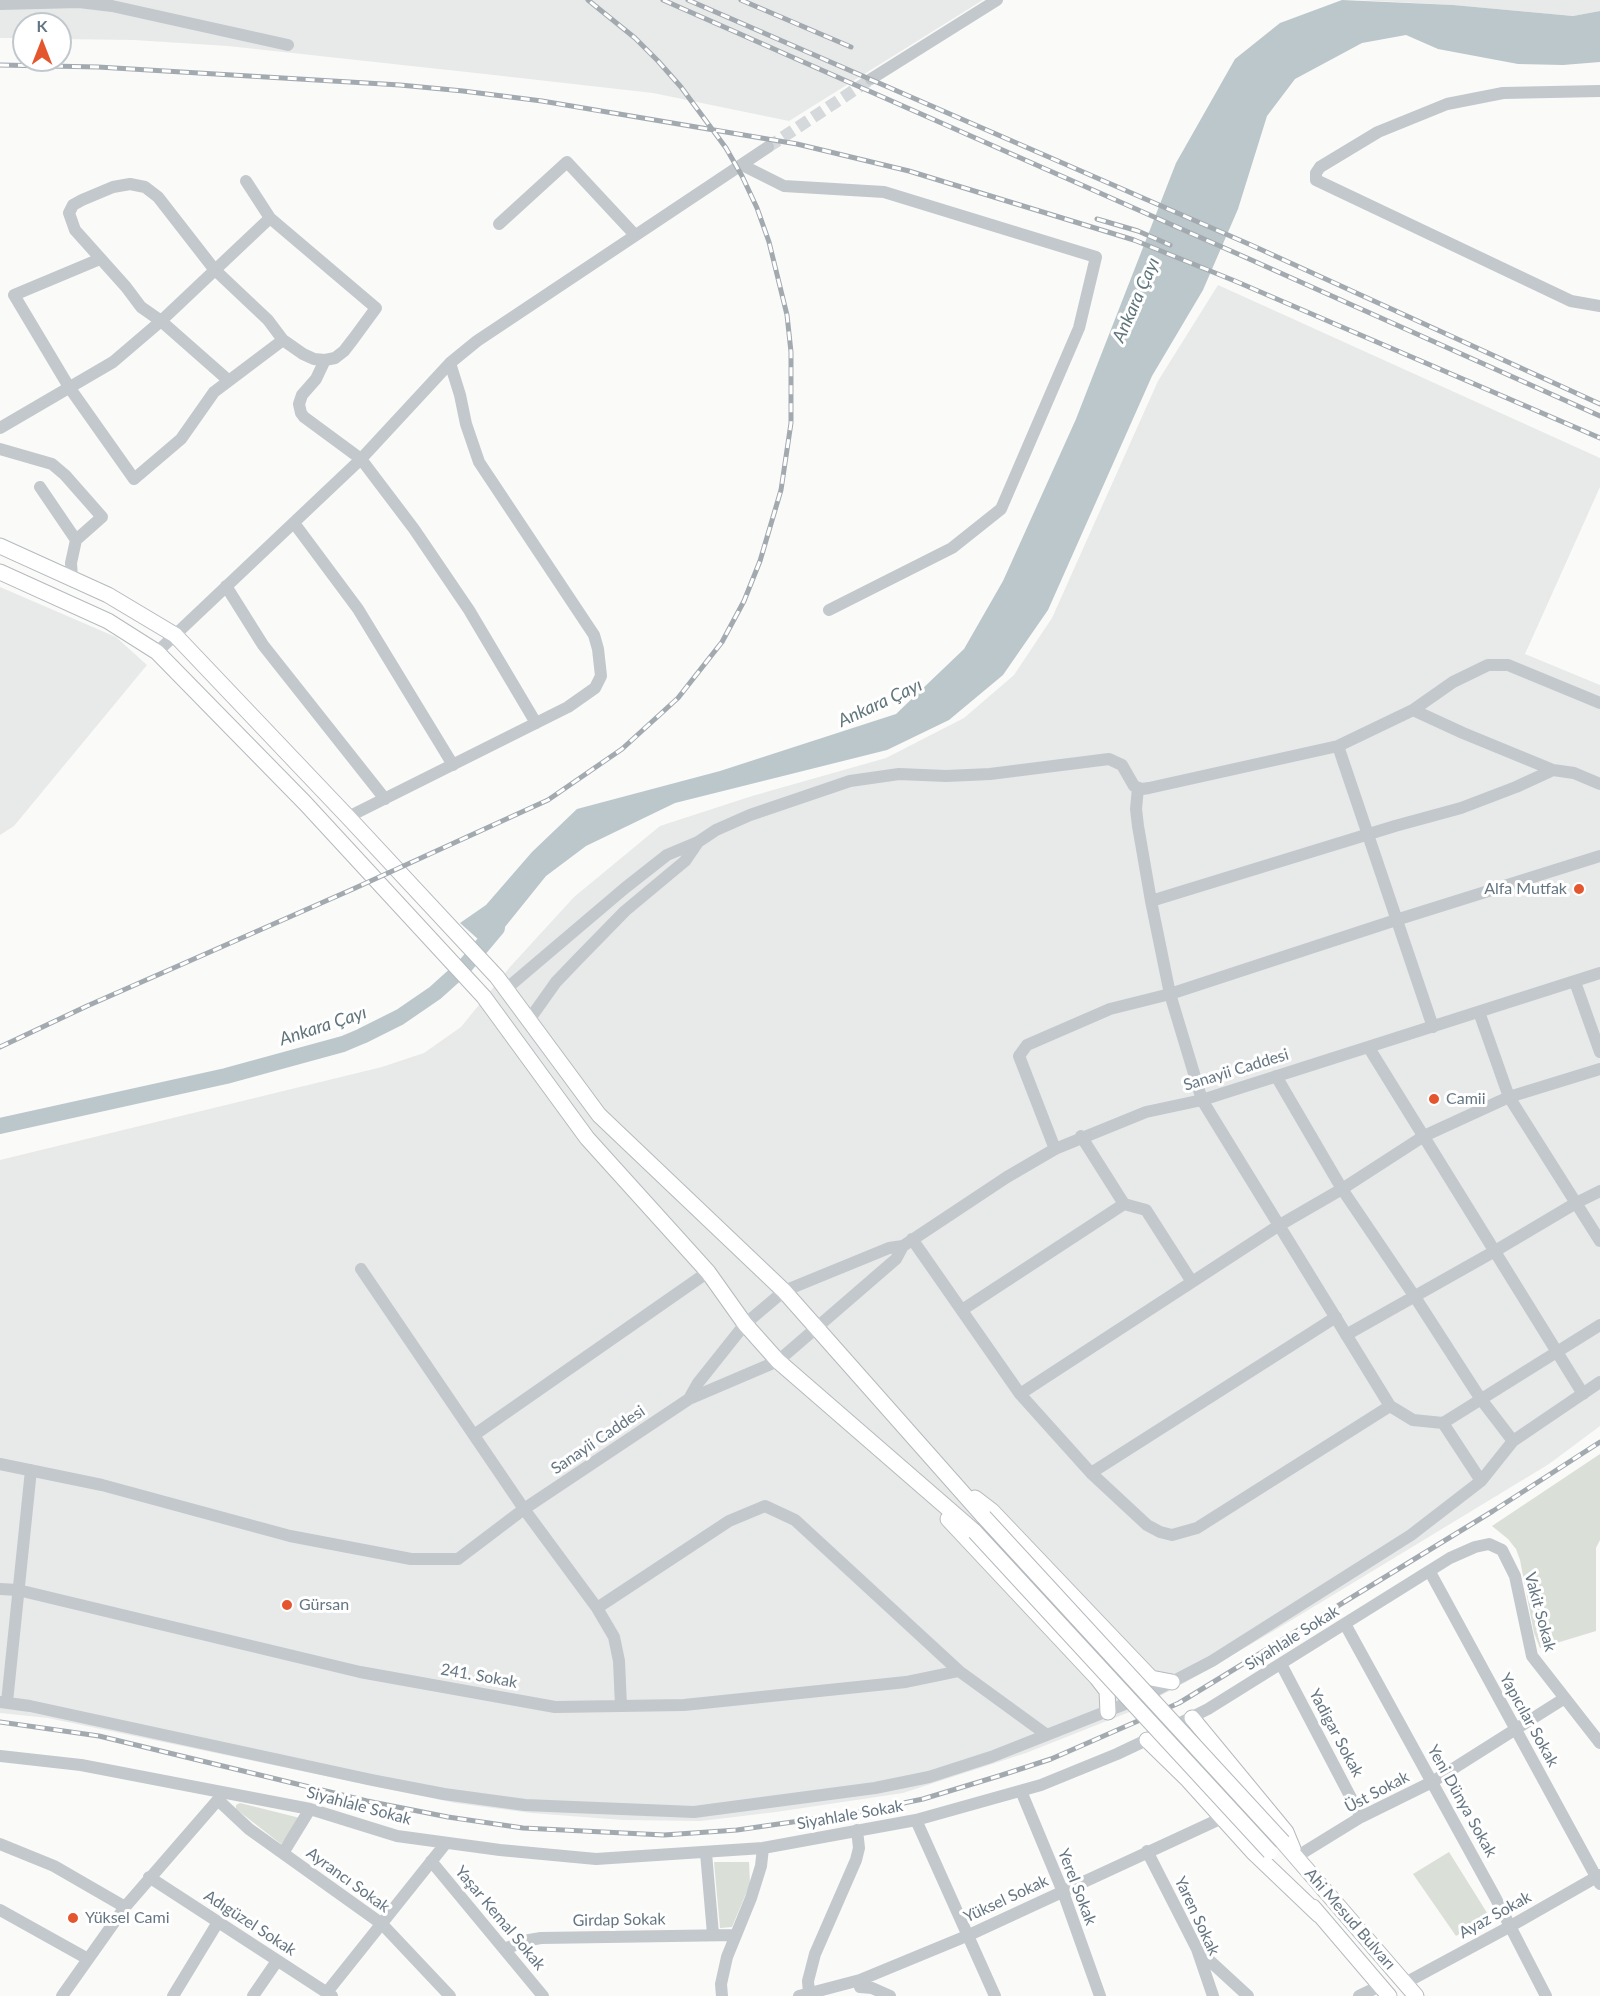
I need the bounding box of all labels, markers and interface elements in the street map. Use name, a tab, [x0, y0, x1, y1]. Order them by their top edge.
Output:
north arrow	[12, 12, 72, 72]
text: K	[37, 16, 47, 35]
water label: Ankara Çayı	[1108, 254, 1164, 346]
water label: Ankara Çayı	[834, 674, 926, 732]
place label: Alfa Mutfak	[1484, 879, 1567, 899]
marker: Alfa Mutfak	[1572, 882, 1586, 896]
water label: Ankara Çayı	[277, 1002, 369, 1050]
street label: Sanayii Caddesi	[1181, 1045, 1291, 1095]
place label: Camii	[1446, 1089, 1485, 1109]
marker: Camii	[1427, 1092, 1441, 1106]
street label: Sanayii Caddesi	[547, 1402, 649, 1478]
street label: Vakit Sokak	[1520, 1570, 1560, 1654]
place label: Gürsan	[299, 1595, 349, 1615]
marker: Gürsan	[280, 1598, 294, 1612]
street label: Siyahlale Sokak	[1241, 1601, 1343, 1675]
street label: 241. Sokak	[439, 1660, 519, 1692]
street label: Yapıcılar Sokak	[1495, 1670, 1563, 1770]
street label: Yadigar Sokak	[1305, 1686, 1367, 1780]
street label: Yeni Dünya Sokak	[1423, 1742, 1501, 1860]
street label: Üst Sokak	[1342, 1767, 1412, 1817]
street label: Siyahlale Sokak	[305, 1783, 413, 1829]
street label: Siyahlale Sokak	[795, 1796, 905, 1834]
street label: Ayrancı Sokak	[303, 1843, 393, 1917]
street label: Yerel Sokak	[1054, 1846, 1100, 1928]
street label: Yaşar Kemal Sokak	[451, 1862, 549, 1974]
street label: Ahi Mesud Bulvarı	[1301, 1864, 1399, 1974]
street label: Yüksel Sokak	[961, 1871, 1051, 1927]
street label: Yaren Sokak	[1170, 1873, 1224, 1959]
street label: Adıgüzel Sokak	[200, 1886, 300, 1960]
street label: Ayaz Sokak	[1456, 1887, 1534, 1943]
place label: Yüksel Cami	[85, 1908, 170, 1928]
street label: Girdap Sokak	[572, 1910, 666, 1930]
marker: Yüksel Cami	[66, 1911, 80, 1925]

